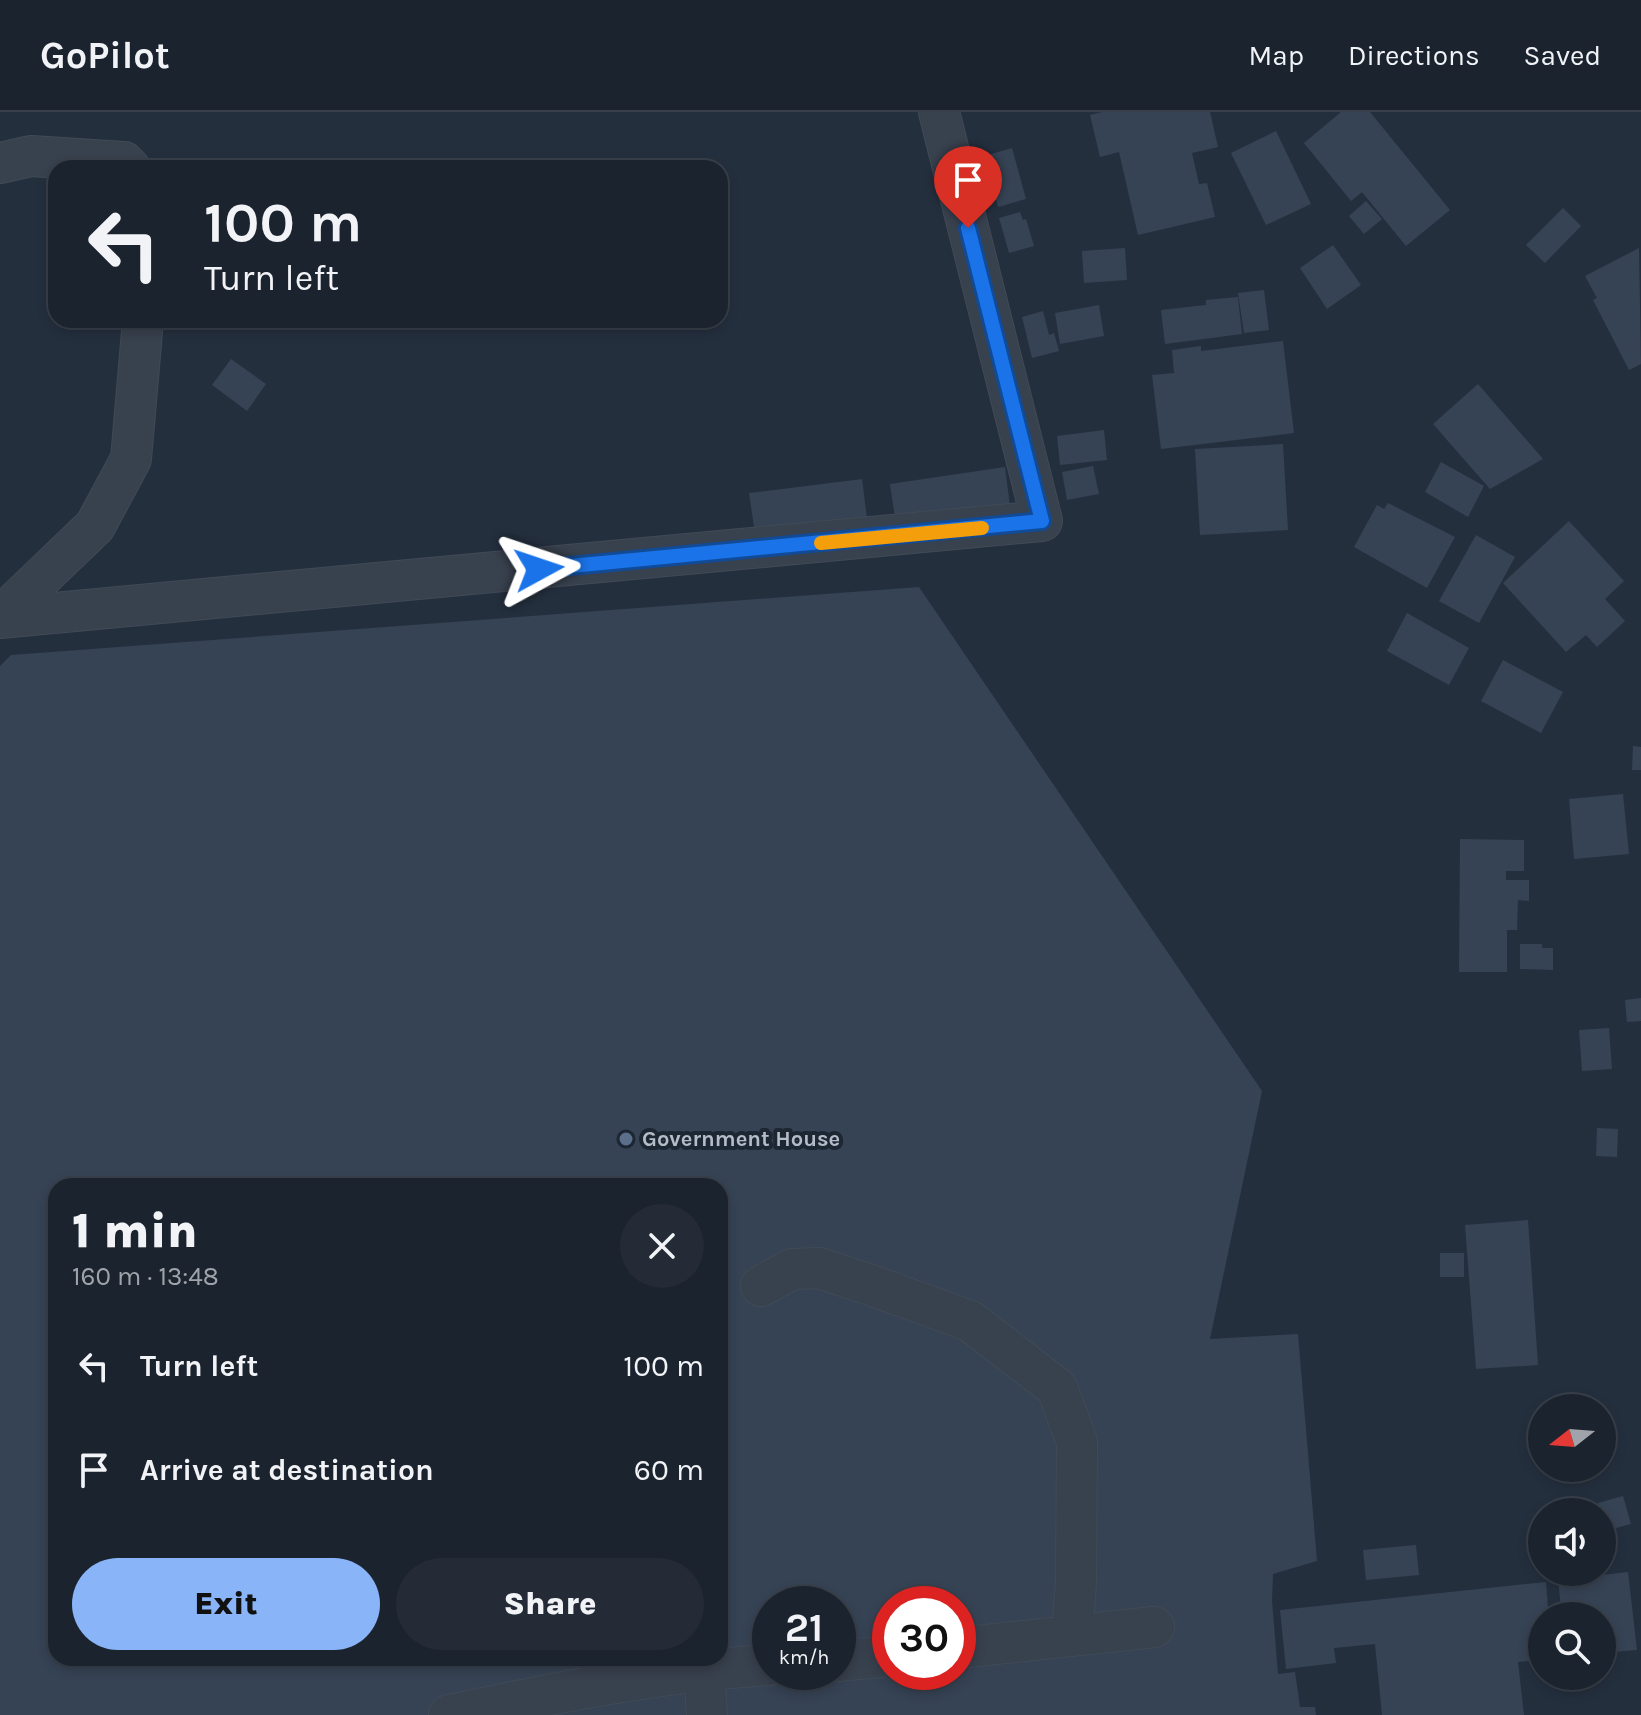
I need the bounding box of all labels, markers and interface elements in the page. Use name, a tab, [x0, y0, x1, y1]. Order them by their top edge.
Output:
text: GoPilot	[40, 33, 170, 78]
text: Map	[1249, 39, 1304, 72]
text: Directions	[1348, 39, 1480, 72]
text: Saved	[1524, 39, 1601, 72]
pin	[934, 146, 1002, 228]
icon: arrive	[946, 158, 990, 202]
text: 100 m	[204, 190, 362, 255]
icon: left	[72, 192, 176, 296]
text: Turn left	[204, 257, 339, 299]
position arrow	[497, 527, 581, 611]
place label: Government House	[642, 1126, 840, 1152]
marker: Government House	[617, 1130, 635, 1148]
text: 1 min	[72, 1203, 198, 1259]
button: close	[620, 1204, 704, 1288]
text: 160 m · 13:48	[72, 1261, 219, 1292]
icon: left	[72, 1344, 116, 1388]
text: Turn left	[140, 1348, 258, 1384]
text: 100 m	[623, 1348, 704, 1384]
north arrow	[1528, 1394, 1616, 1482]
map controls	[1528, 1394, 1616, 1690]
icon: arrive	[72, 1448, 116, 1492]
text: Arrive at destination	[140, 1452, 434, 1488]
text: 60 m	[634, 1452, 704, 1488]
button: sound	[1528, 1498, 1616, 1586]
button: Exit	[72, 1558, 380, 1650]
button: Share	[396, 1558, 704, 1650]
speed limit sign: 30	[872, 1586, 976, 1690]
button: search	[1528, 1602, 1616, 1690]
text: 21	[785, 1604, 823, 1651]
text: km/h	[779, 1646, 829, 1669]

